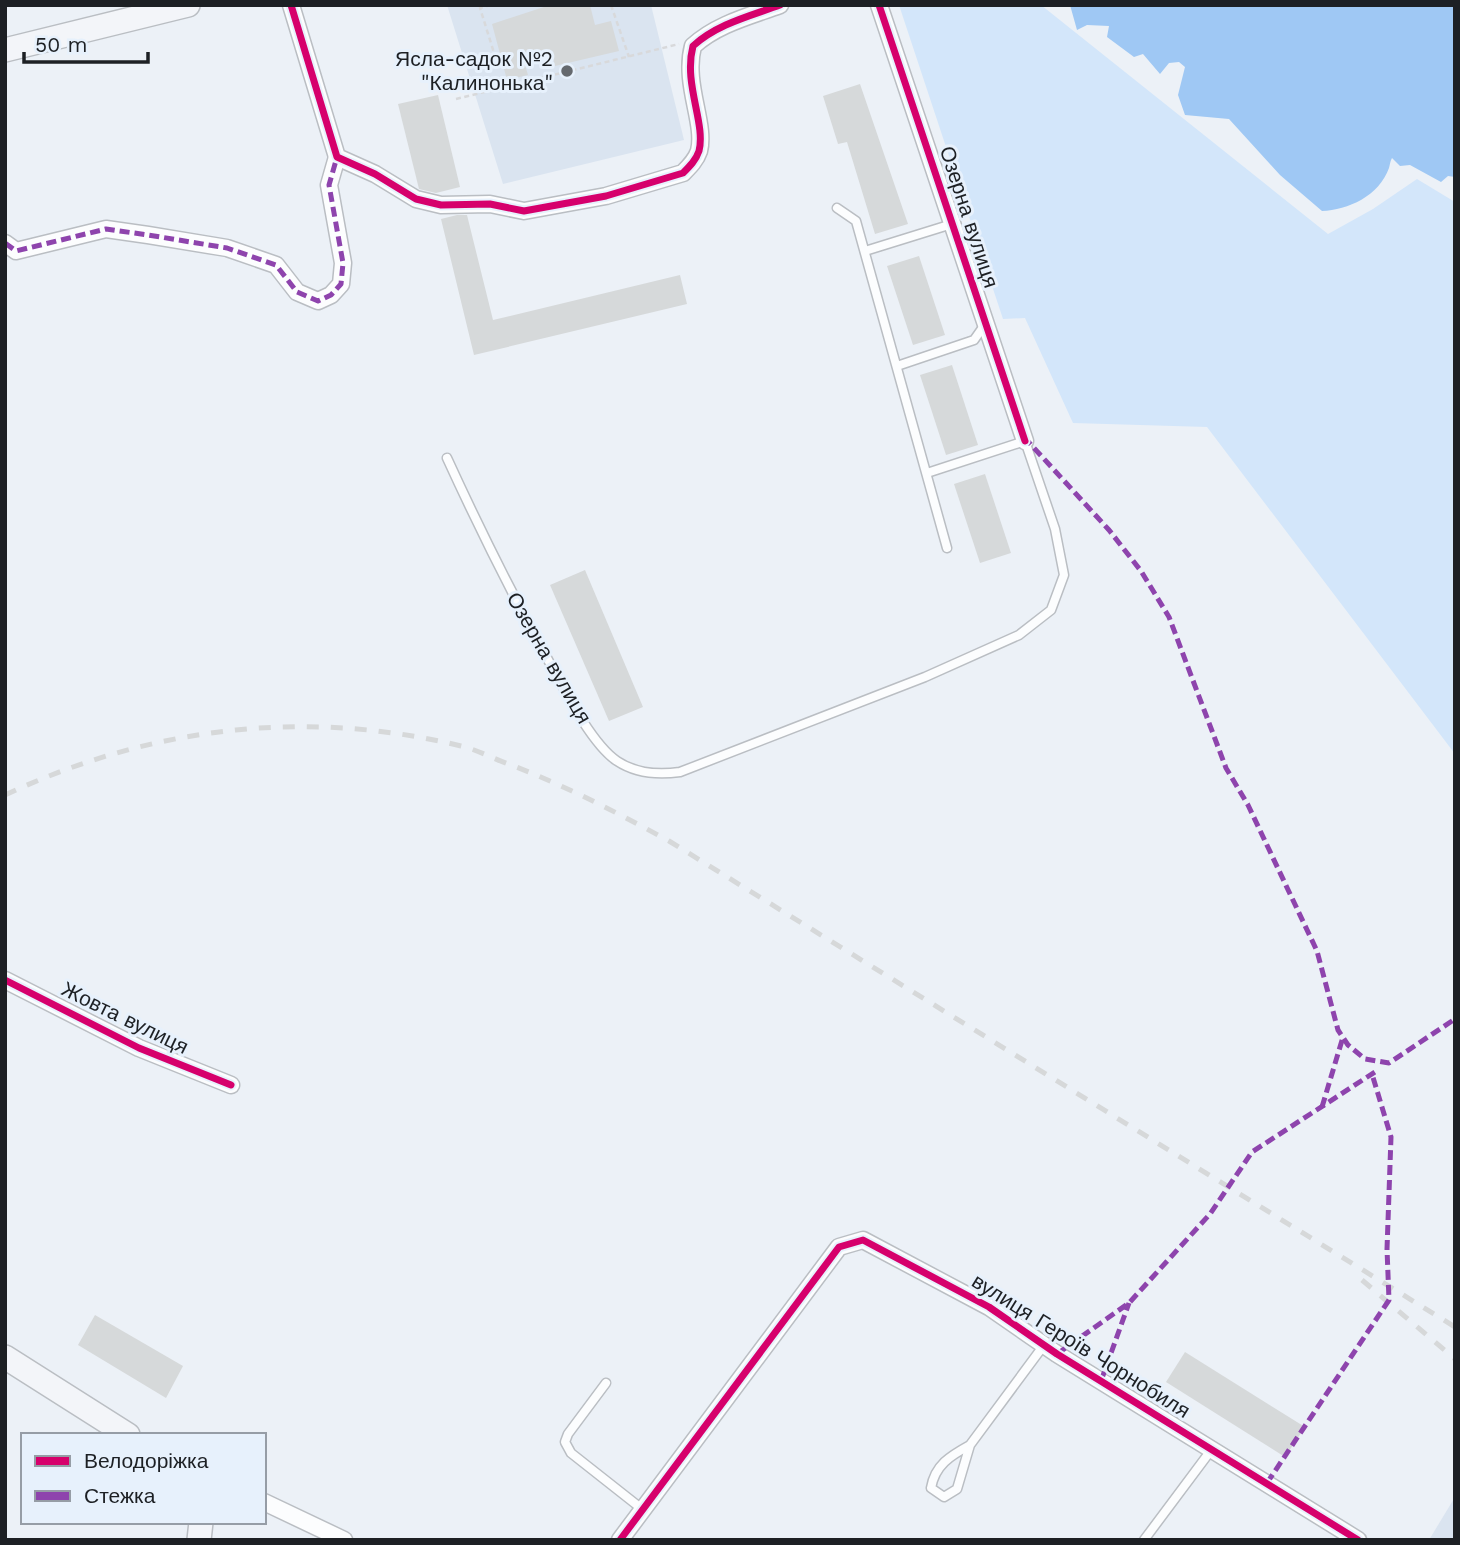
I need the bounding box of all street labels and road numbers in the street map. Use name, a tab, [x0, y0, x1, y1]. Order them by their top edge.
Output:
street label: Озерна вулиця	[935, 143, 1004, 291]
street label: Озерна вулиця	[502, 588, 597, 728]
street label: Жовта вулиця	[58, 976, 193, 1059]
street label: вулиця Героїв Чорнобиля	[968, 1268, 1195, 1423]

